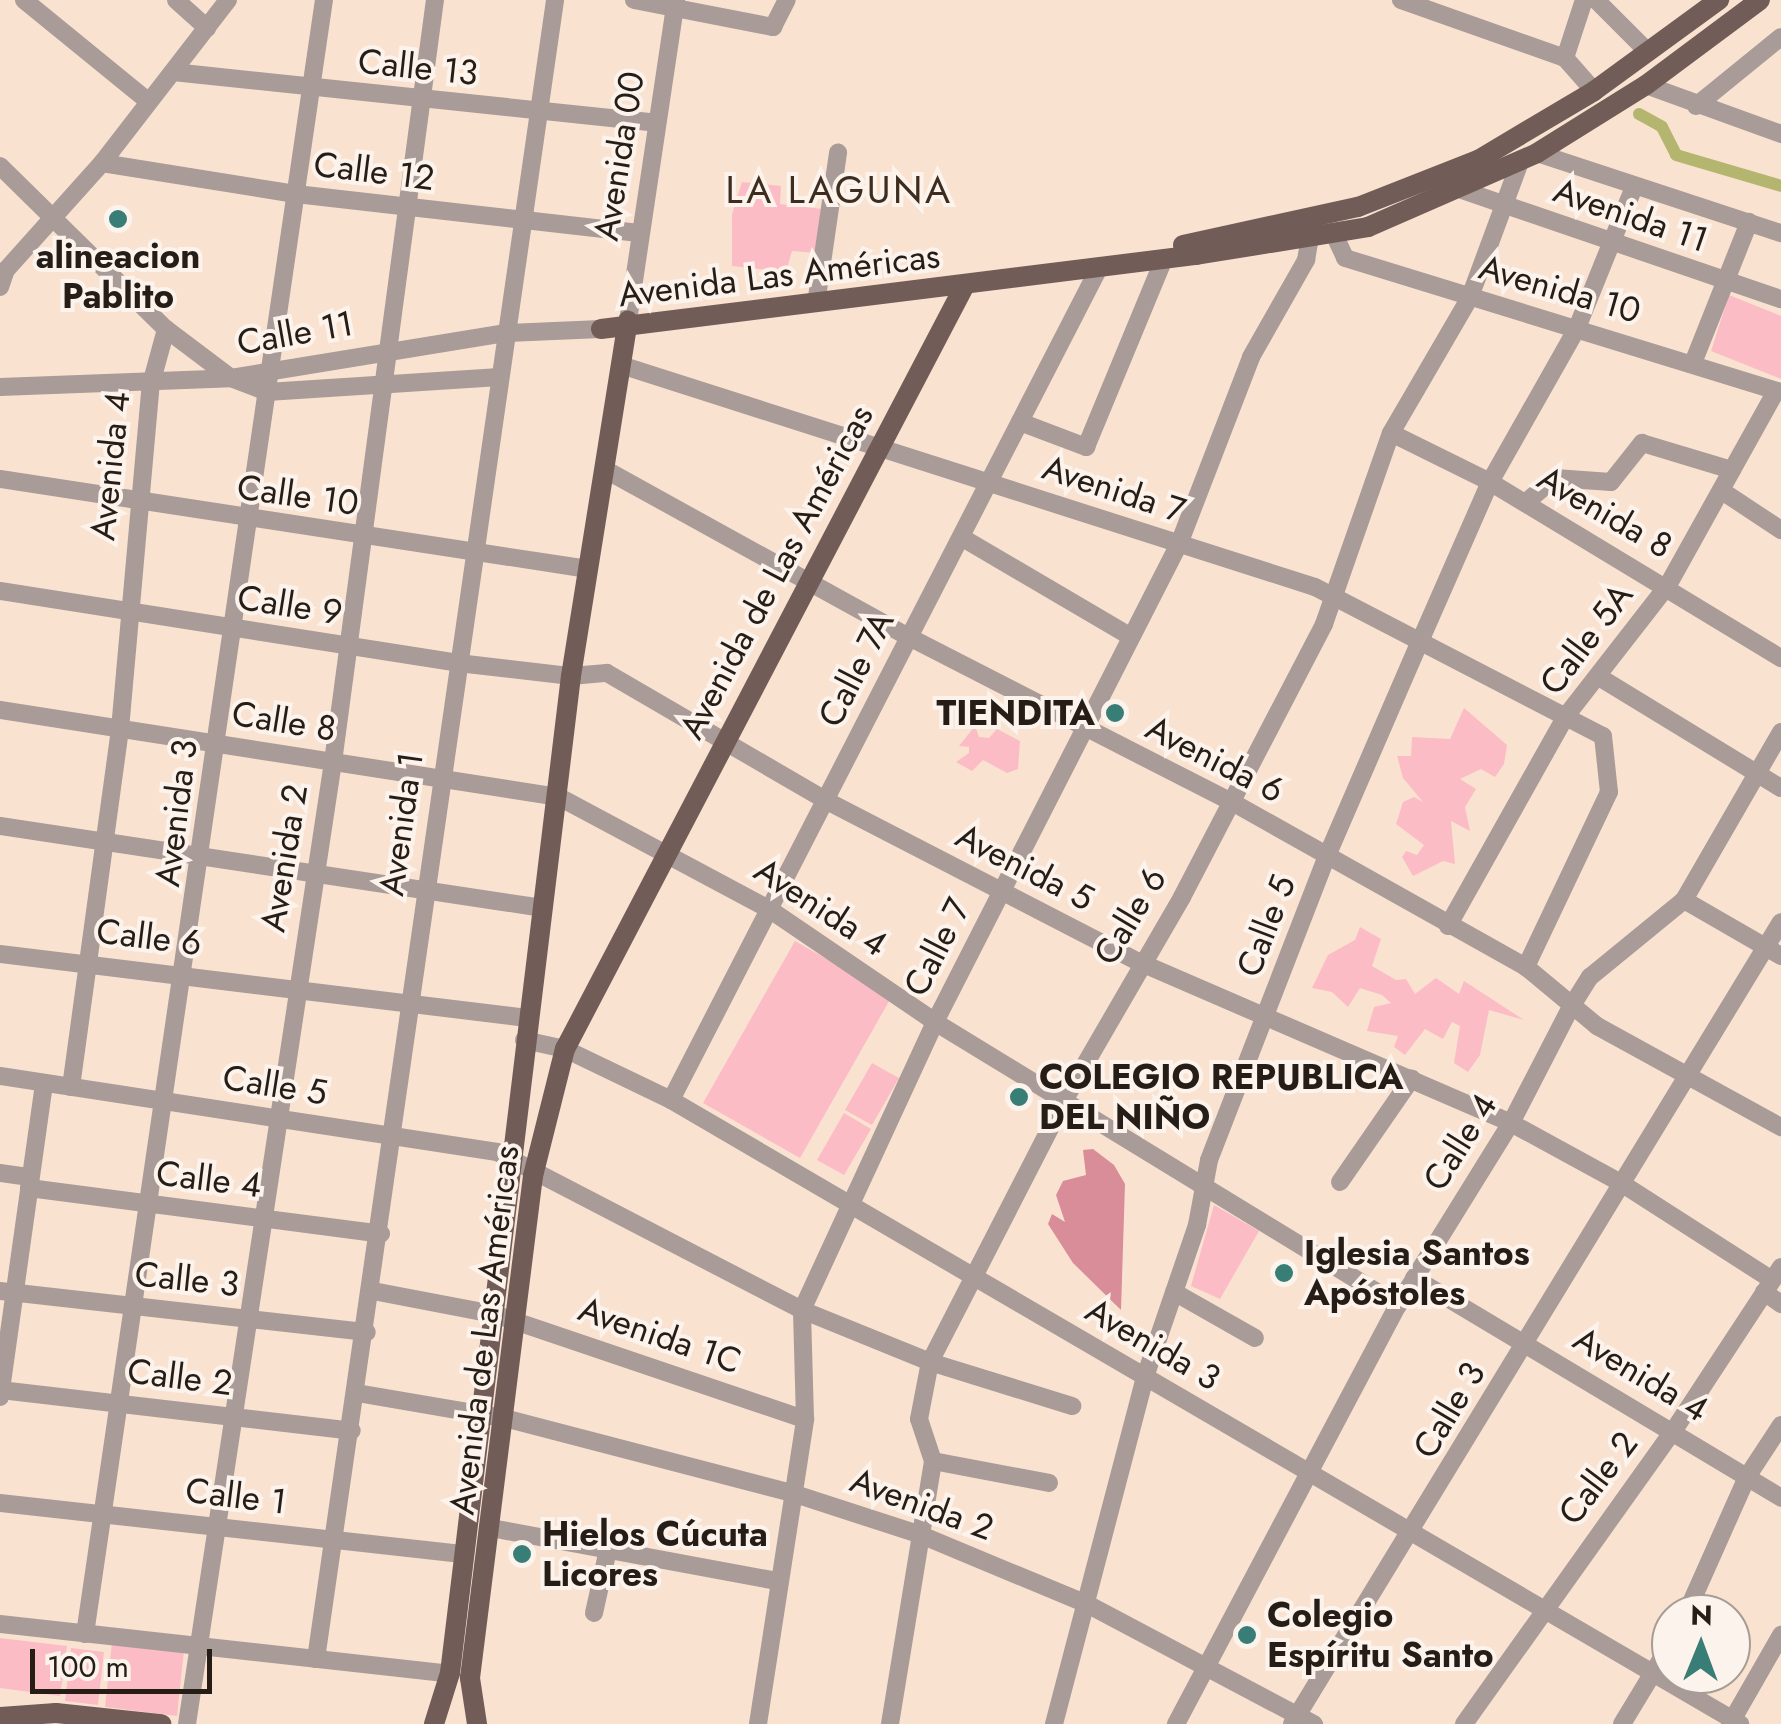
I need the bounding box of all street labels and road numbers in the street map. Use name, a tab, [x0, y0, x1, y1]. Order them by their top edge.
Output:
street label: Calle 13	[356, 40, 480, 94]
street label: Avenida 00	[585, 68, 653, 244]
street label: Calle 12	[311, 143, 437, 199]
street label: Avenida 11	[1548, 169, 1714, 261]
street label: Avenida Las Américas	[616, 234, 942, 316]
street label: Avenida 10	[1475, 246, 1645, 332]
street label: Calle 11	[234, 302, 356, 364]
street label: Avenida 4	[81, 390, 139, 542]
street label: Avenida de Las Américas	[670, 398, 882, 746]
street label: Avenida 7	[1037, 446, 1191, 532]
street label: Avenida 8	[1530, 457, 1680, 567]
street label: Calle 10	[235, 466, 361, 524]
street label: Calle 5A	[1531, 575, 1641, 703]
street label: Calle 9	[235, 576, 345, 634]
street label: Calle 7A	[809, 604, 903, 734]
street label: Calle 8	[229, 692, 339, 750]
street label: Avenida 6	[1139, 706, 1291, 812]
street label: Avenida 3	[146, 737, 206, 889]
street label: Avenida 1	[370, 749, 432, 899]
street label: Avenida 2	[252, 781, 316, 935]
street label: Avenida 5	[949, 815, 1101, 919]
street label: Avenida 4	[747, 849, 895, 965]
street label: Calle 6	[1085, 860, 1175, 972]
street label: Calle 5	[1228, 869, 1304, 983]
street label: Calle 7	[895, 891, 979, 1003]
street label: Calle 6	[94, 910, 204, 964]
street label: Calle 5	[220, 1056, 330, 1114]
street label: Calle 4	[1414, 1086, 1506, 1198]
street label: Avenida de Las Américas	[440, 1143, 528, 1517]
street label: Calle 4	[154, 1152, 264, 1206]
street label: Calle 3	[133, 1253, 241, 1305]
street label: Avenida 1C	[573, 1288, 747, 1382]
street label: Avenida 3	[1078, 1289, 1228, 1399]
street label: Avenida 4	[1566, 1318, 1716, 1430]
street label: Calle 2	[125, 1350, 235, 1404]
street label: Calle 3	[1404, 1354, 1494, 1466]
street label: Calle 2	[1550, 1423, 1646, 1533]
street label: Avenida 2	[845, 1459, 999, 1549]
street label: Calle 1	[183, 1469, 289, 1523]

